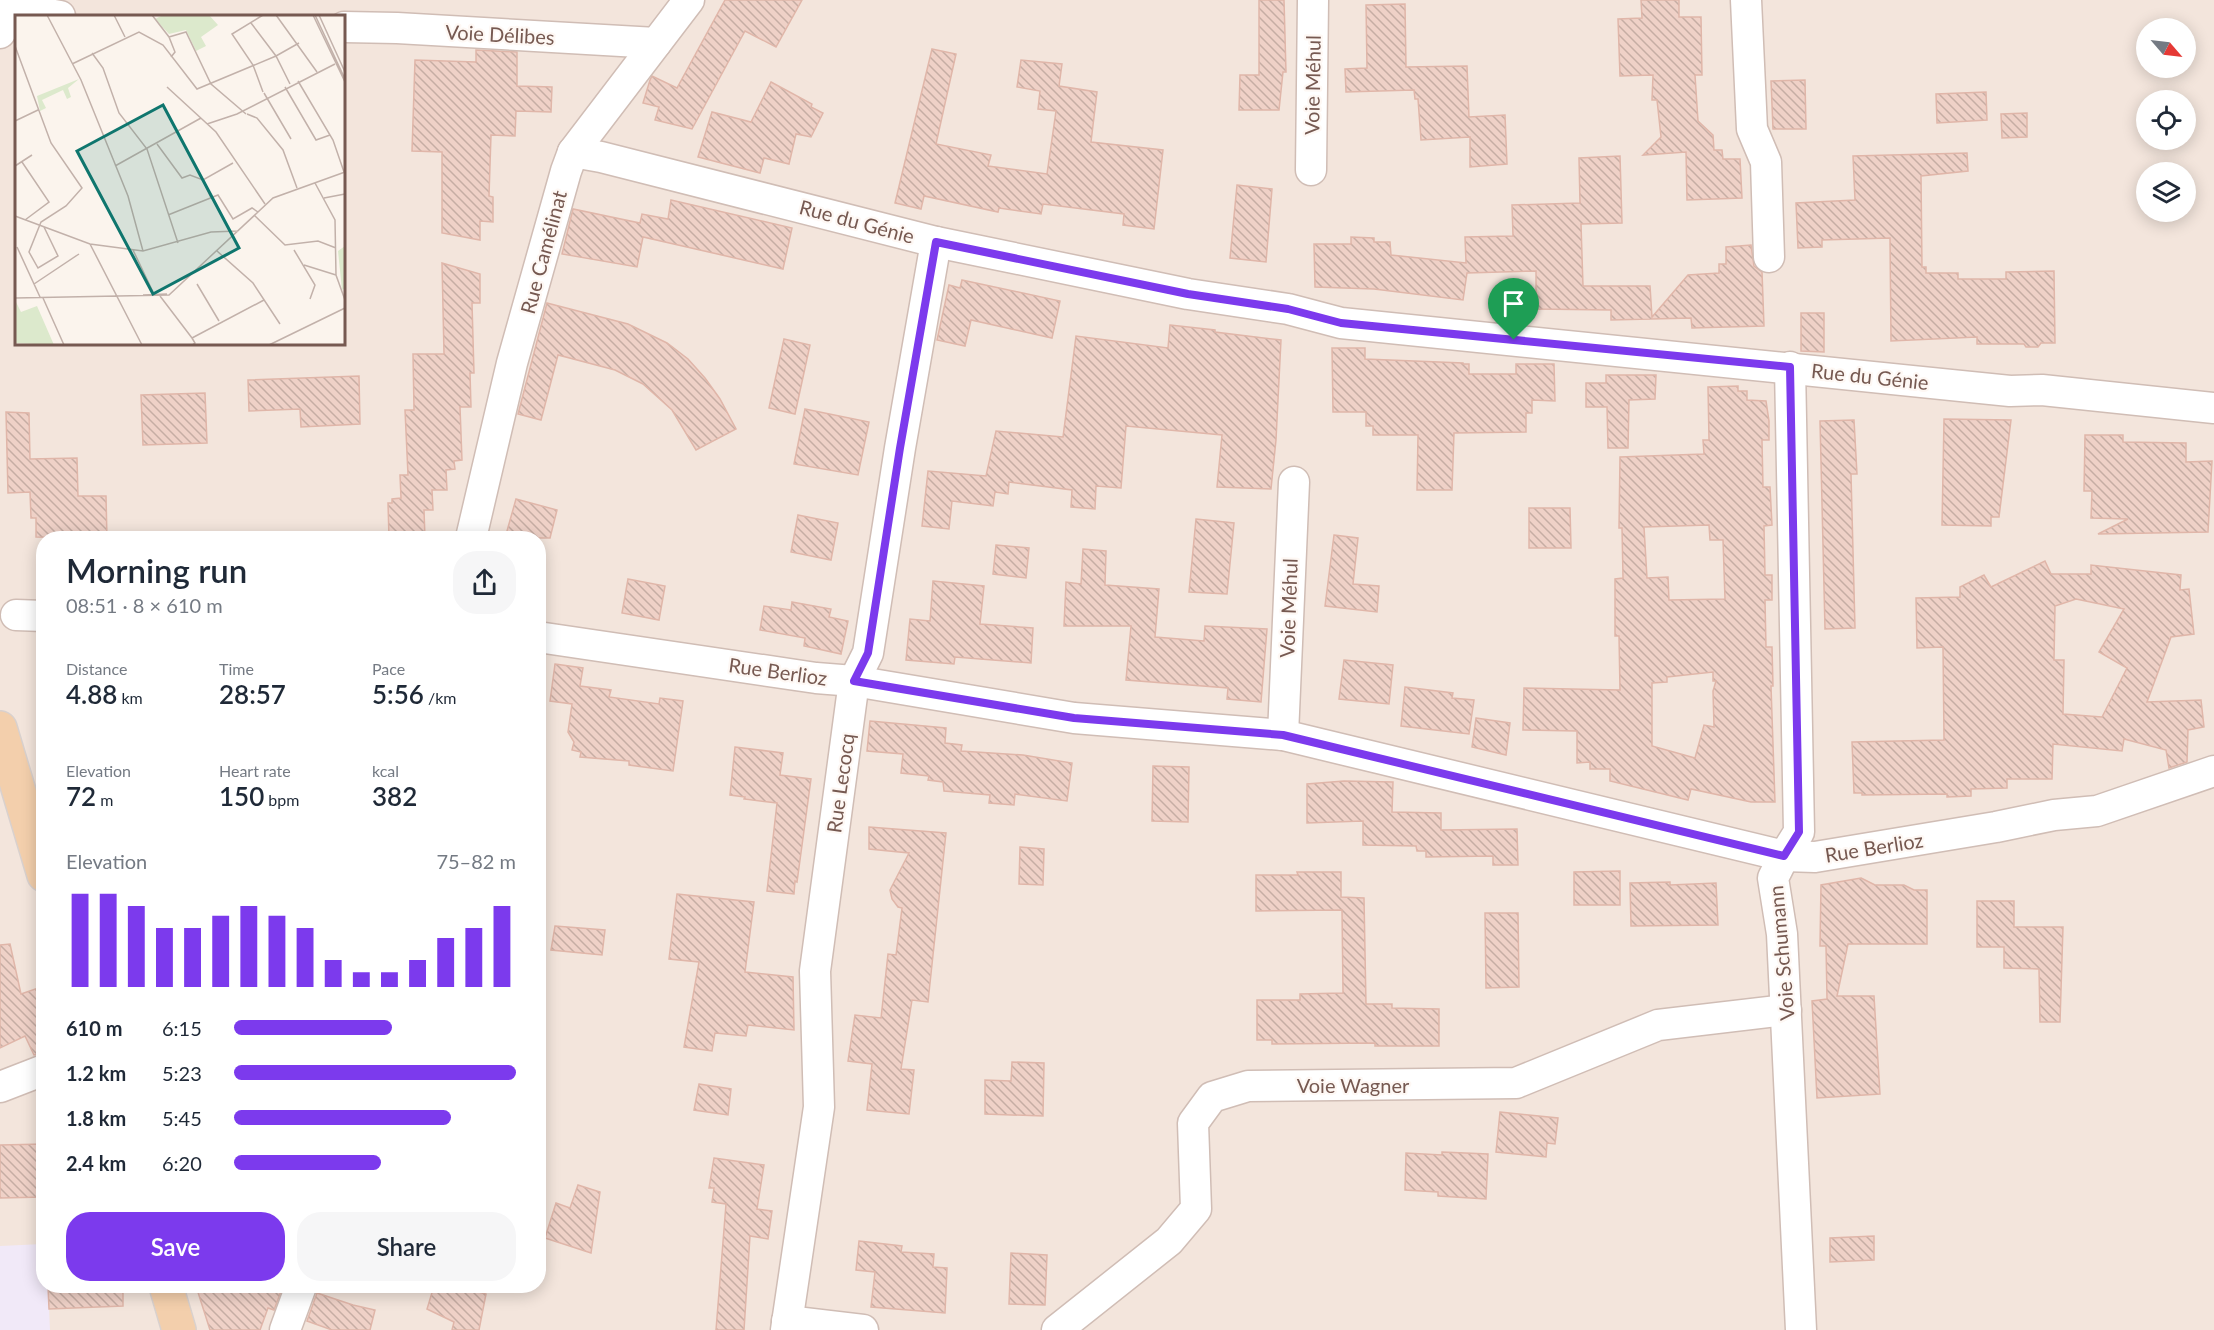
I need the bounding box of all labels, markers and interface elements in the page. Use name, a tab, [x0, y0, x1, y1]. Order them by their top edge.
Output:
inset map	[15, 15, 345, 345]
north arrow	[2136, 18, 2196, 78]
map controls	[2136, 18, 2196, 222]
street label: Voie Délibes	[445, 19, 555, 49]
street label: Voie Méhul	[1299, 35, 1325, 135]
button: locate	[2136, 90, 2196, 150]
button: layers	[2136, 162, 2196, 222]
street label: Rue Camélinat	[515, 188, 571, 316]
street label: Rue du Génie	[797, 194, 917, 248]
pin	[1488, 278, 1539, 340]
icon: arrive	[1497, 287, 1530, 320]
street label: Rue du Génie	[1810, 358, 1930, 394]
text: Morning run	[66, 550, 247, 590]
button: share	[453, 551, 516, 614]
street label: Voie Méhul	[1274, 558, 1302, 658]
text: 08:51 · 8 × 610 m	[66, 593, 223, 617]
street label: Rue Berlioz	[727, 652, 829, 690]
text: Distance	[66, 659, 127, 678]
text: Time	[219, 659, 254, 678]
text: Pace	[372, 659, 405, 678]
text: 4.88	[66, 678, 117, 710]
text: 28:57	[219, 678, 286, 710]
text: 5:56	[372, 678, 424, 710]
text: km	[117, 688, 143, 707]
text: /km	[424, 688, 456, 707]
street label: Rue Lecocq	[821, 732, 859, 834]
text: Elevation	[66, 761, 131, 780]
text: Heart rate	[219, 761, 291, 780]
text: kcal	[372, 761, 399, 780]
text: 72	[66, 780, 96, 812]
text: 150	[219, 780, 264, 812]
text: 382	[372, 780, 417, 812]
text: m	[96, 790, 113, 809]
text: bpm	[264, 790, 299, 809]
street label: Rue Berlioz	[1823, 827, 1925, 867]
text: Elevation	[66, 849, 147, 873]
text: 75–82 m	[436, 849, 516, 873]
street label: Voie Schumann	[1763, 885, 1799, 1021]
text: 610 m	[66, 1016, 122, 1040]
text: 6:15	[162, 1016, 202, 1040]
text: 1.2 km	[66, 1061, 126, 1085]
text: 5:23	[162, 1061, 202, 1085]
street label: Voie Wagner	[1297, 1073, 1410, 1097]
text: 1.8 km	[66, 1106, 126, 1130]
text: 5:45	[162, 1106, 202, 1130]
text: 2.4 km	[66, 1151, 126, 1175]
text: 6:20	[162, 1151, 202, 1175]
button: Save	[66, 1212, 285, 1281]
button: Share	[297, 1212, 516, 1281]

